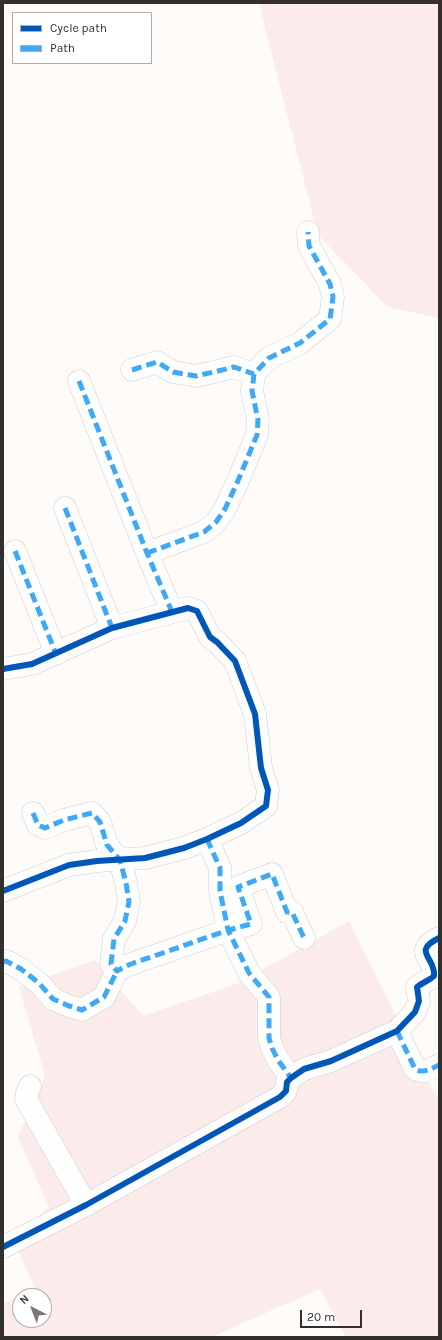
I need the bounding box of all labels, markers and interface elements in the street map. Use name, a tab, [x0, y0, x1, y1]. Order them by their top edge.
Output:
legend	[12, 12, 152, 64]
text: Cycle path	[50, 21, 107, 35]
text: Path	[50, 41, 75, 55]
north arrow	[12, 1288, 52, 1328]
text: N	[17, 1292, 32, 1307]
scale bar	[302, 1302, 364, 1328]
text: 20 m	[307, 1310, 335, 1324]

